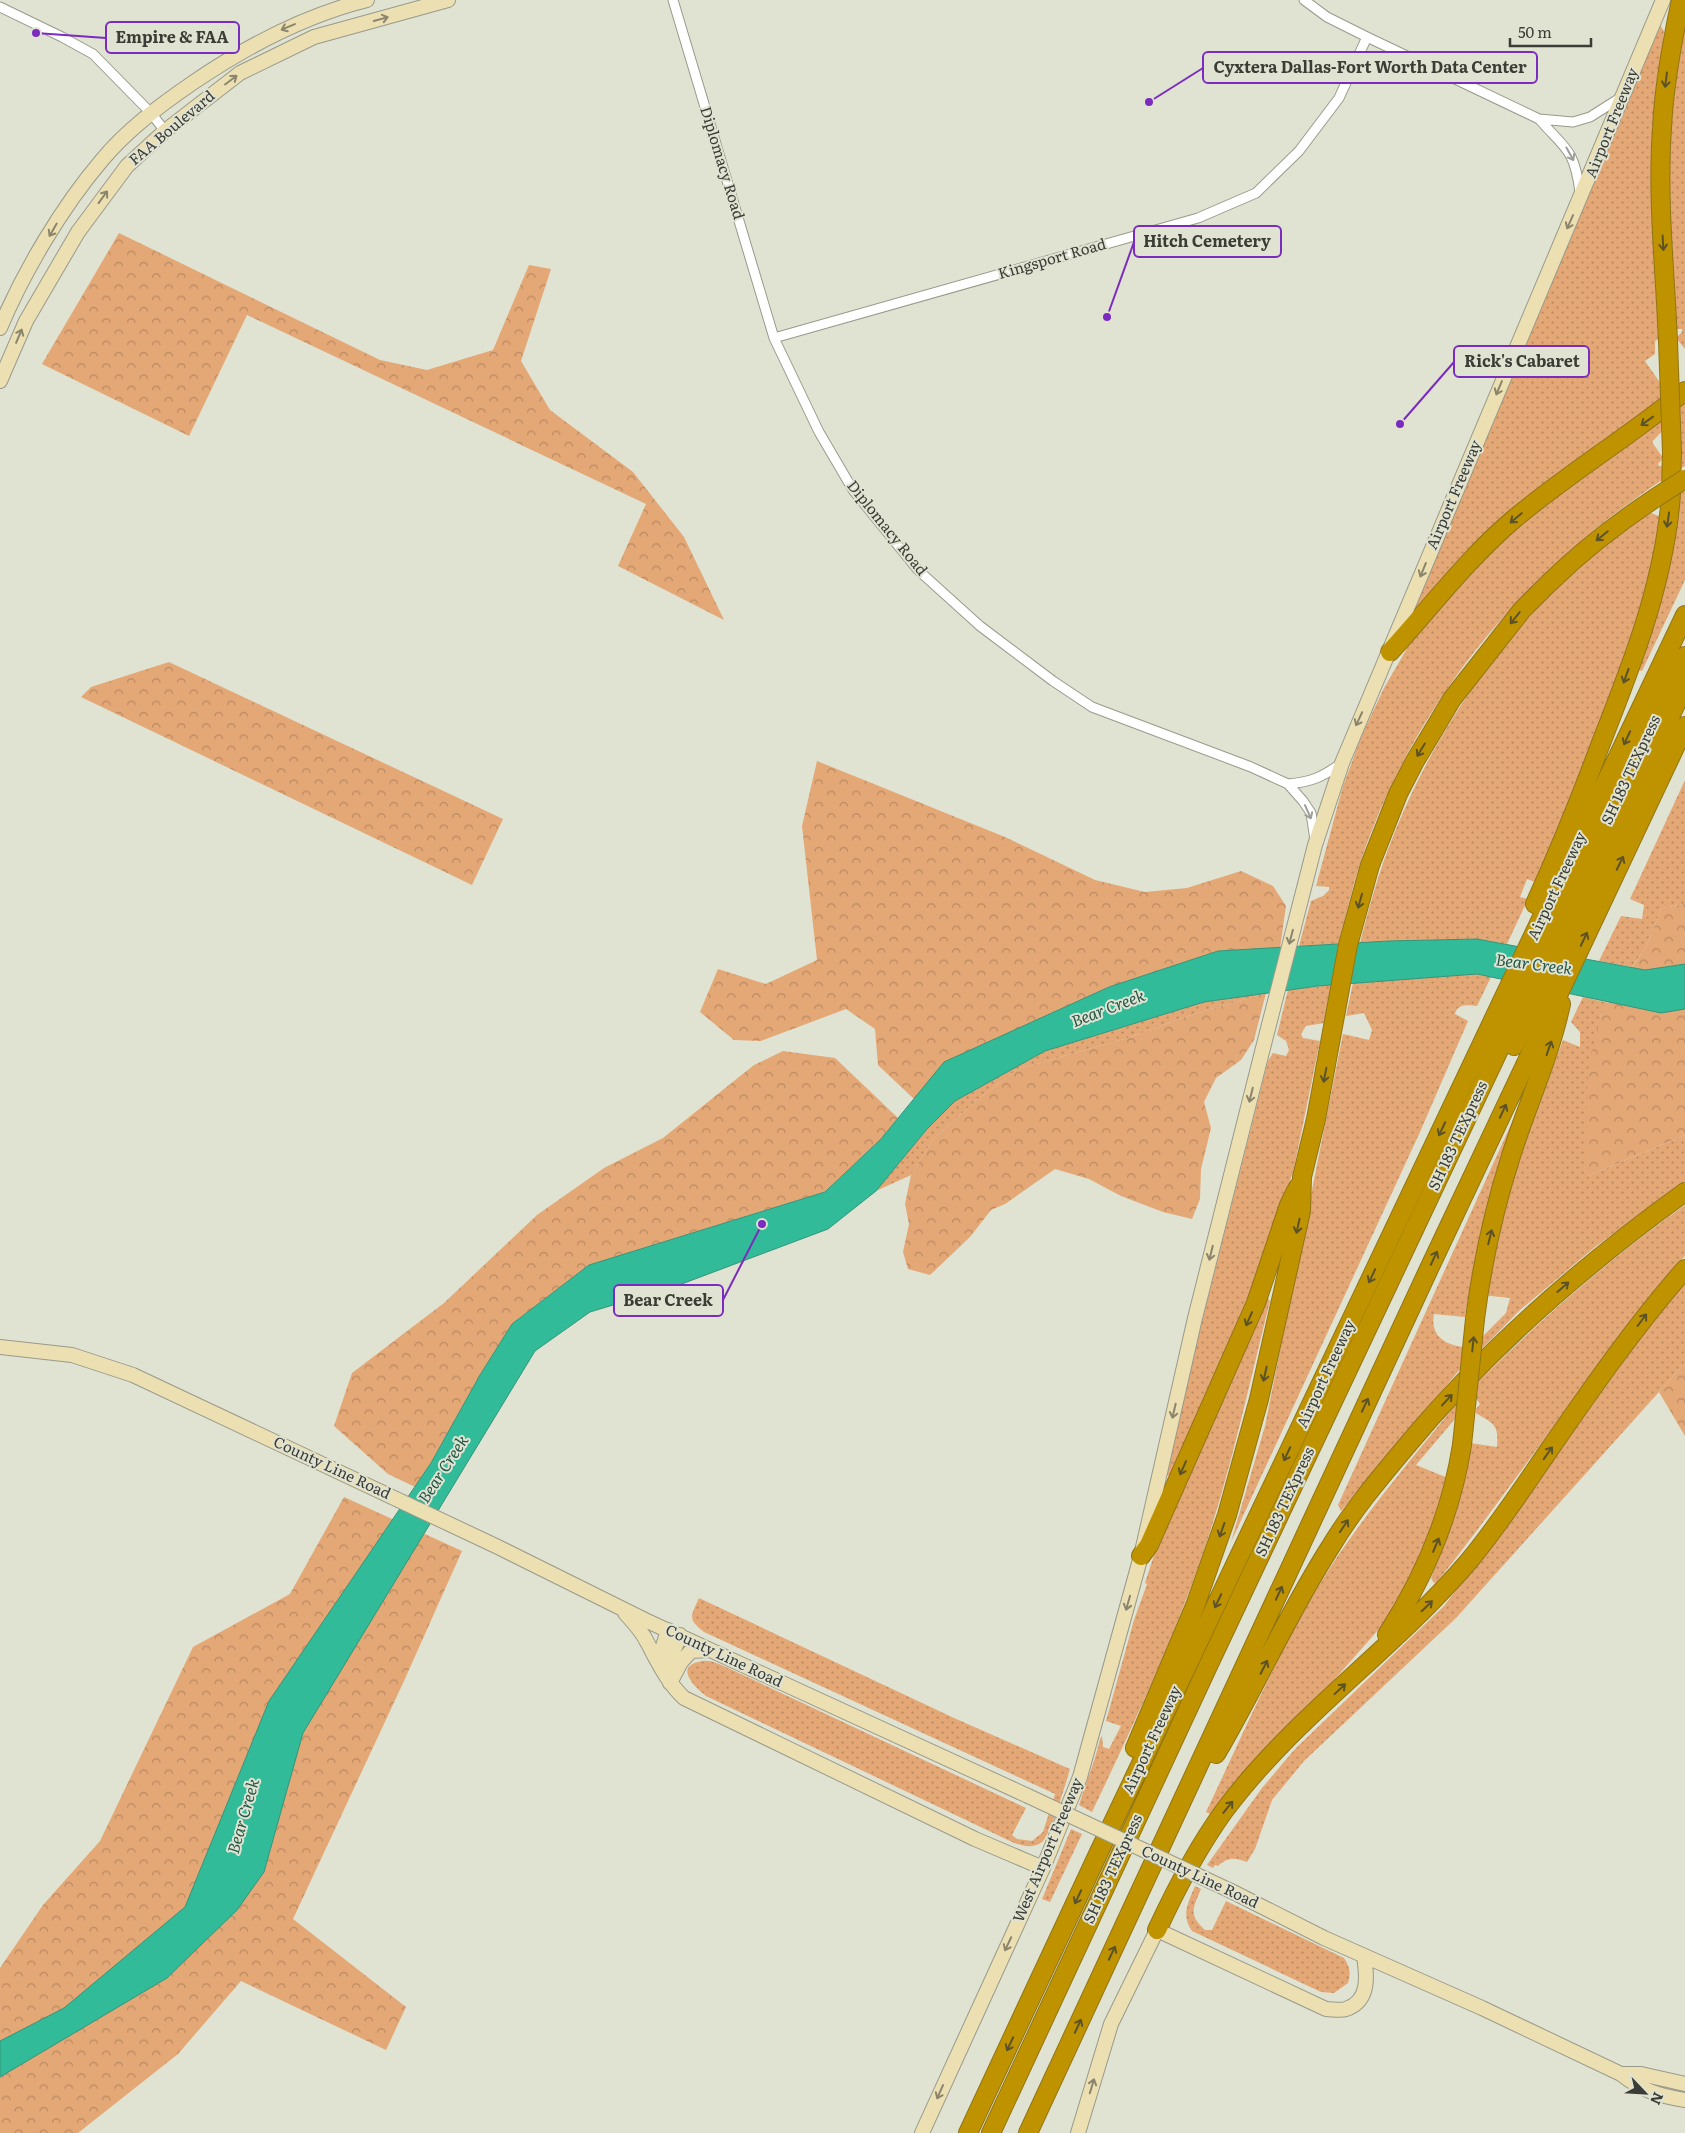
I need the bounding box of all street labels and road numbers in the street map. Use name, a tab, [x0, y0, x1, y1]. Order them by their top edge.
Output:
street label: Airport Freeway	[1578, 64, 1643, 181]
street label: FAA Boulevard	[123, 84, 219, 170]
street label: Diplomacy Road	[695, 103, 752, 222]
street label: Kingsport Road	[995, 231, 1108, 284]
street label: Airport Freeway	[1419, 436, 1486, 553]
street label: Diplomacy Road	[842, 474, 934, 580]
street label: SH 183 TEXpress	[1594, 711, 1665, 828]
street label: Airport Freeway	[1520, 827, 1591, 943]
street label: SH 183 TEXpress	[1421, 1077, 1492, 1194]
street label: Airport Freeway	[1289, 1315, 1360, 1431]
street label: County Line Road	[270, 1429, 395, 1504]
street label: SH 183 TEXpress	[1248, 1443, 1319, 1560]
street label: County Line Road	[662, 1617, 787, 1692]
street label: Airport Freeway	[1115, 1681, 1186, 1797]
street label: West Airport Freeway	[1006, 1773, 1088, 1925]
street label: SH 183 TEXpress	[1076, 1810, 1147, 1927]
street label: County Line Road	[1138, 1838, 1263, 1913]

